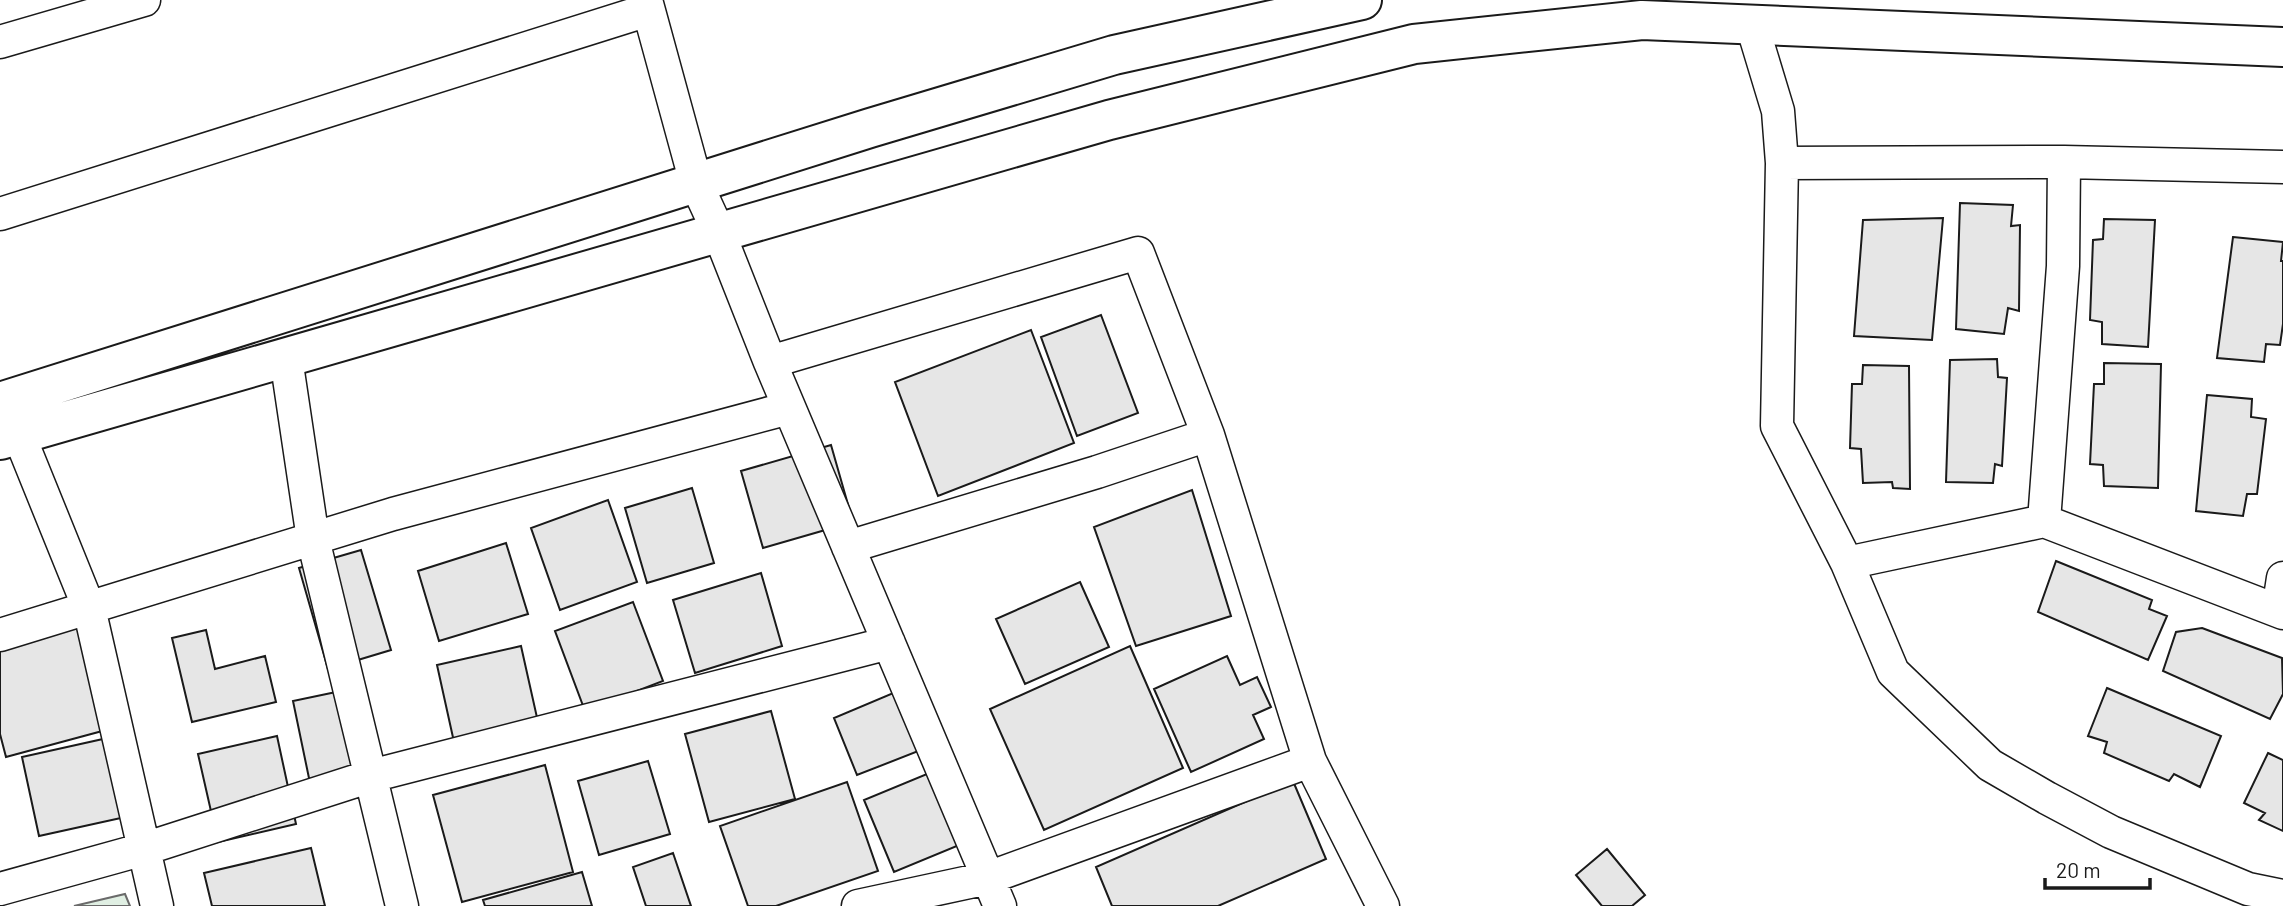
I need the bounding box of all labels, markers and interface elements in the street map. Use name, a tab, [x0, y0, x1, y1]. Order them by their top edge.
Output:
scale bar	[2045, 846, 2150, 890]
text: 20 m	[2056, 857, 2101, 882]

